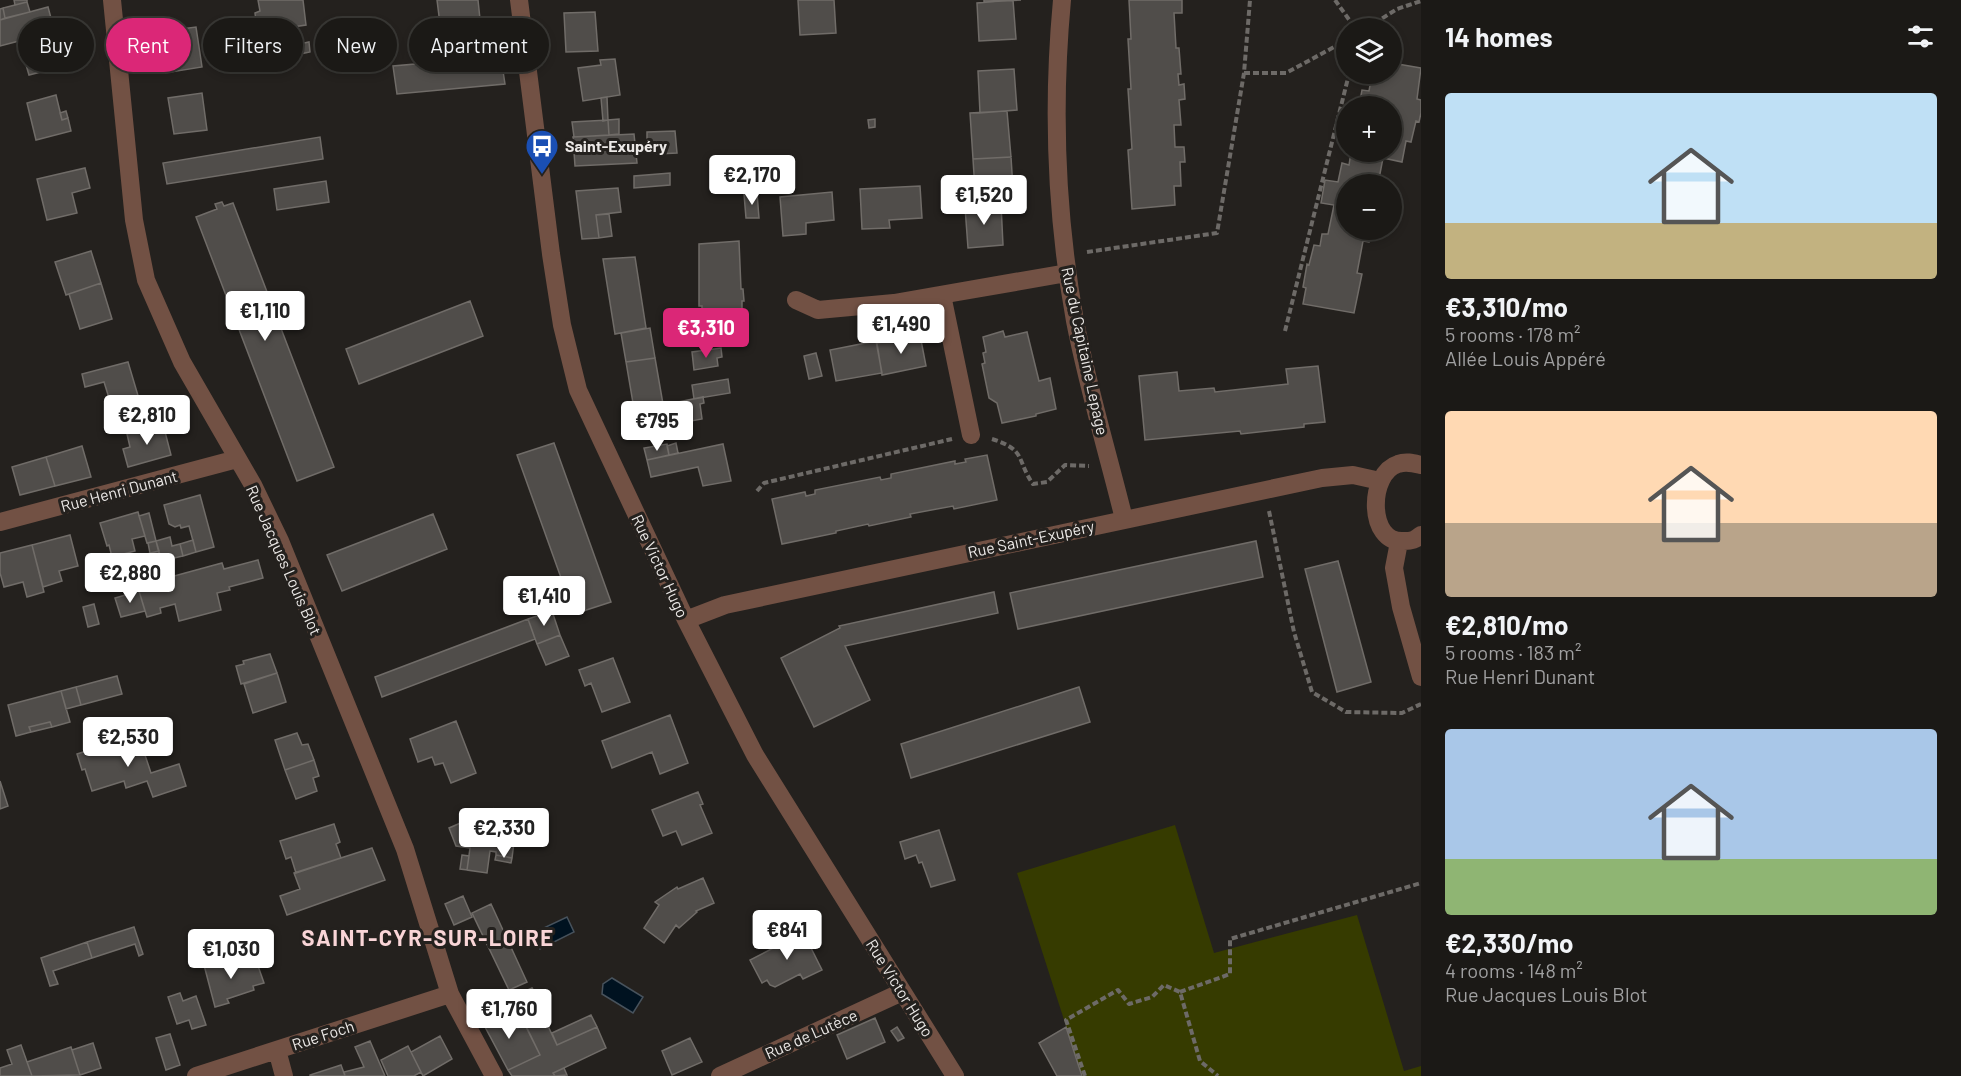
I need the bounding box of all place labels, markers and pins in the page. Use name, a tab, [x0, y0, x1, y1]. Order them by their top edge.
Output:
bus stop icon: Saint-Exupéry	[524, 128, 560, 175]
place label: Saint-Exupéry	[565, 136, 667, 155]
pin: €2,170	[703, 155, 801, 206]
pin: €1,520	[935, 175, 1033, 226]
pin: €1,110	[216, 291, 314, 342]
pin: €1,490	[852, 304, 950, 355]
pin: €3,310	[657, 308, 755, 359]
pin: €2,810	[98, 395, 196, 446]
pin: €795	[621, 401, 693, 452]
pin: €2,880	[81, 553, 179, 604]
pin: €1,410	[495, 576, 593, 627]
pin: €2,530	[79, 717, 177, 768]
pin: €2,330	[455, 808, 553, 859]
pin: €841	[751, 910, 823, 961]
pin: €1,030	[182, 929, 280, 980]
pin: €1,760	[460, 989, 558, 1040]

